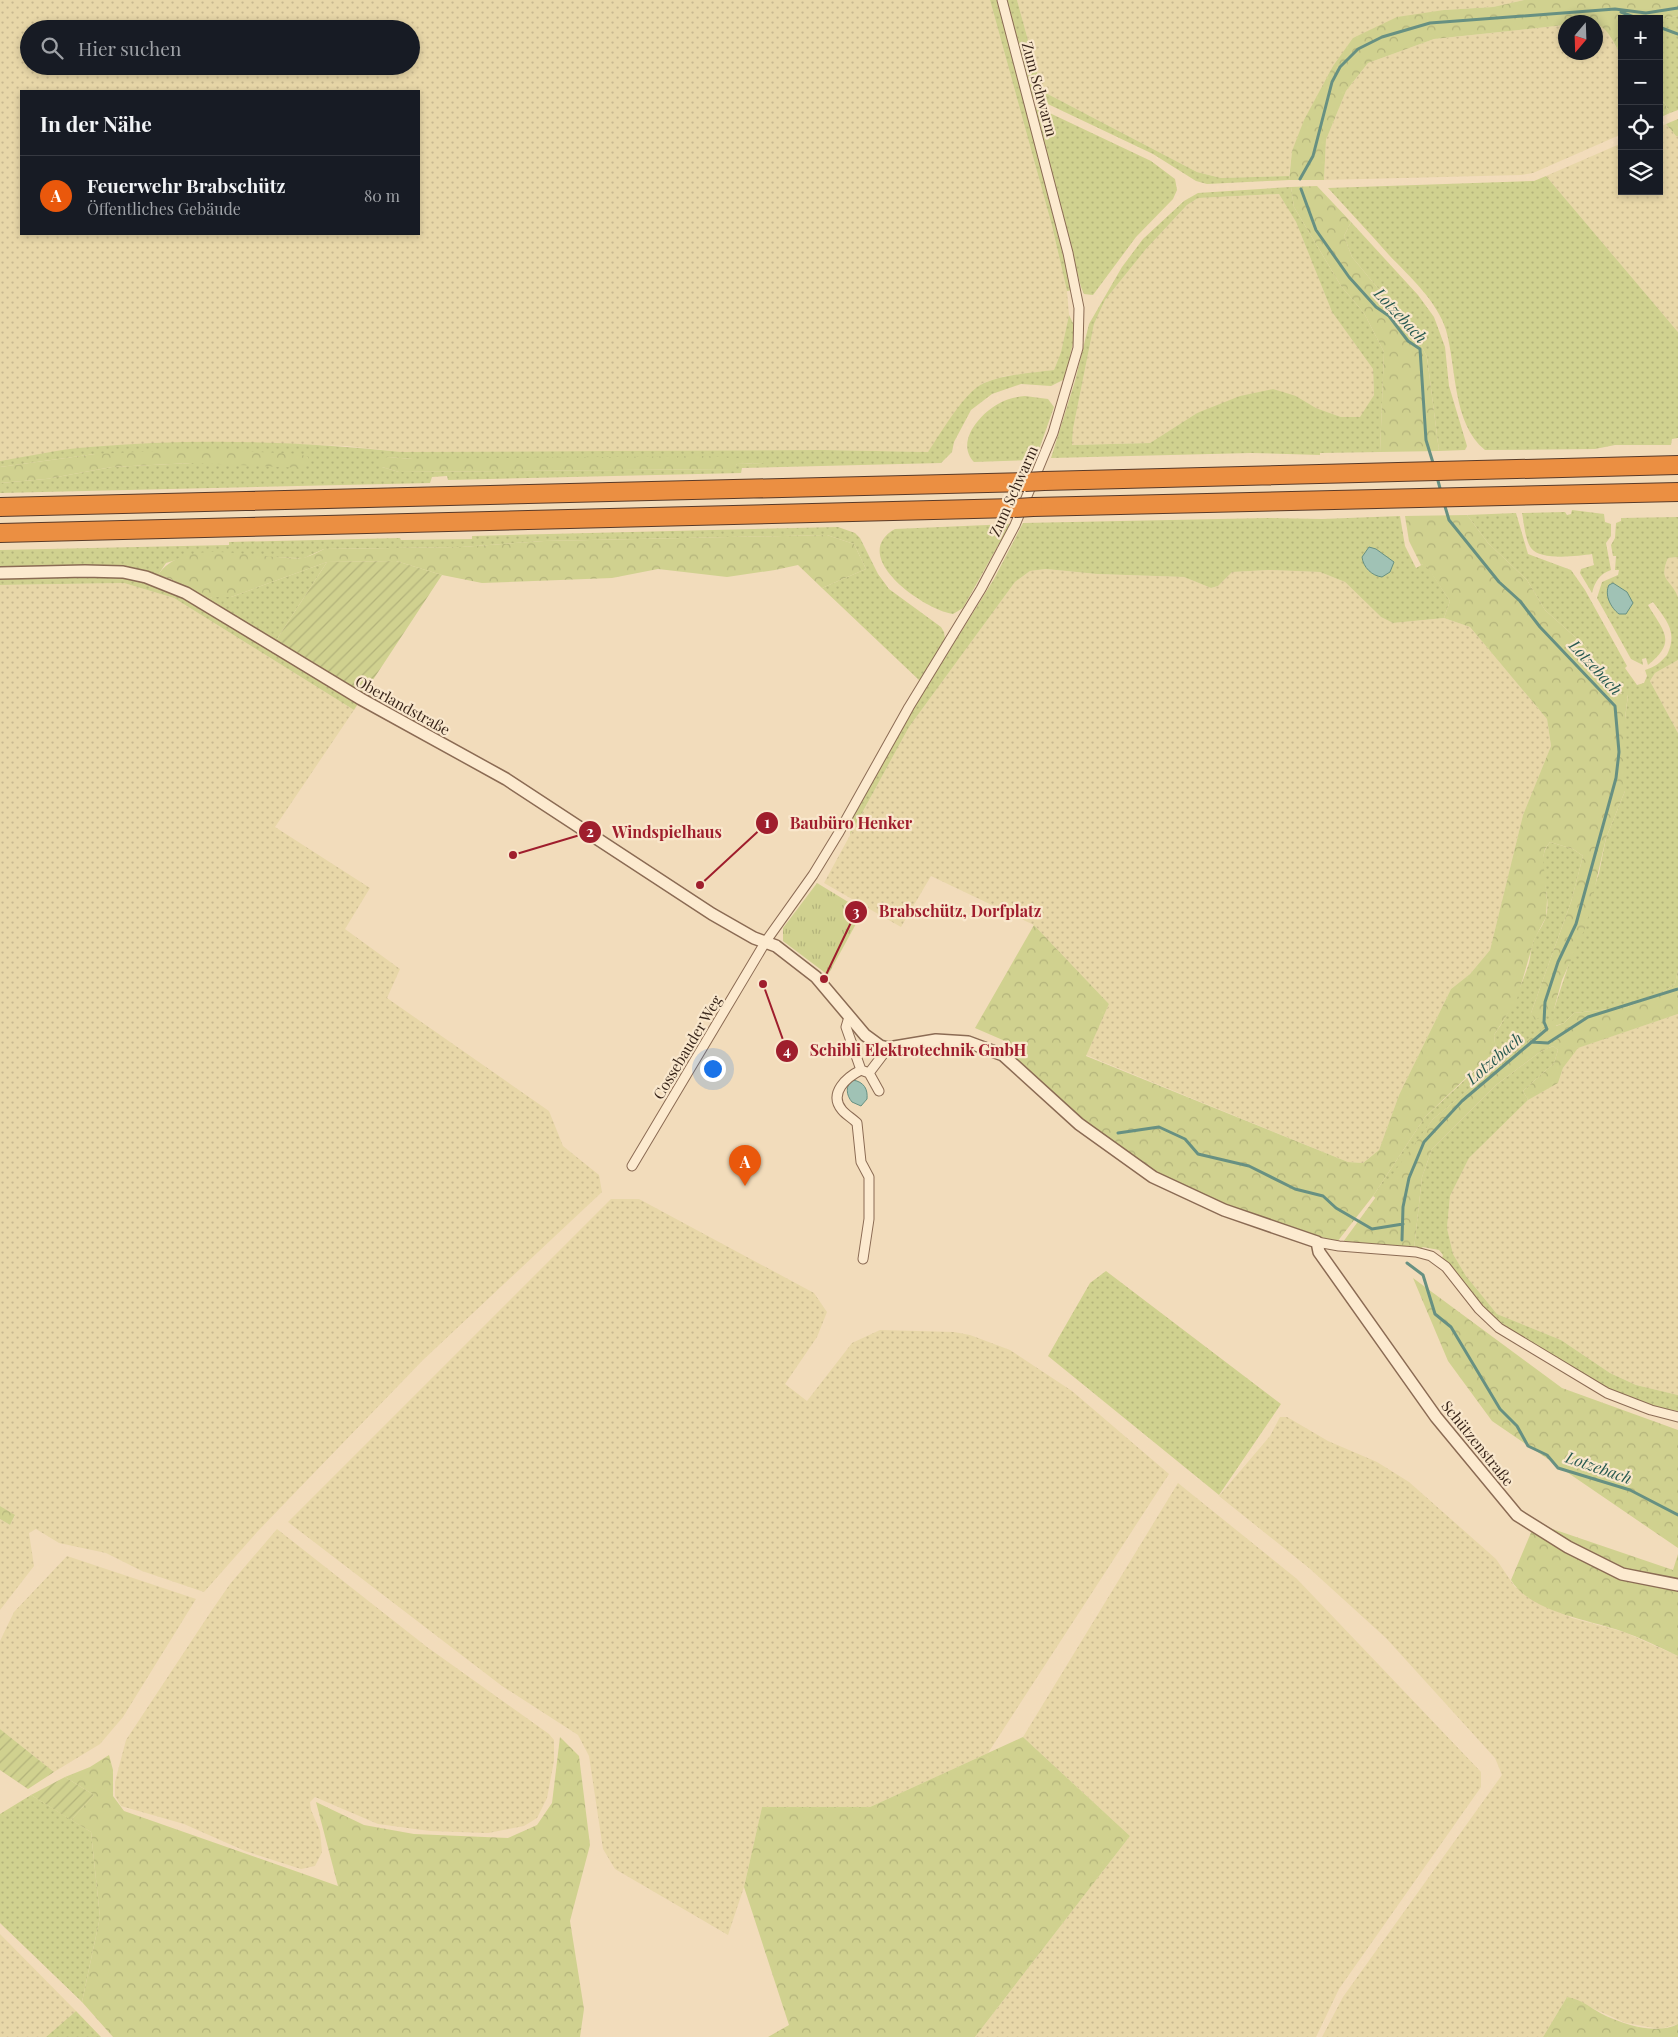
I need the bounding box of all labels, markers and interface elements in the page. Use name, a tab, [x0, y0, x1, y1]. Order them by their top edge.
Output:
north arrow	[1558, 15, 1603, 60]
map controls	[1618, 15, 1663, 195]
button: +	[1618, 15, 1663, 60]
search box	[20, 20, 420, 75]
icon: search	[38, 34, 66, 62]
text: Hier suchen	[78, 35, 181, 61]
street label: Zum Schwarm	[1018, 39, 1062, 139]
button: −	[1618, 60, 1663, 105]
button: locate	[1618, 105, 1663, 150]
text: In der Nähe	[40, 109, 152, 137]
button: layers	[1618, 150, 1663, 195]
text: Feuerwehr Brabschütz	[87, 172, 285, 198]
text: A	[51, 185, 61, 206]
text: 80 m	[364, 185, 400, 206]
text: Öffentliches Gebäude	[87, 198, 241, 219]
water label: Lotzebach	[1369, 282, 1432, 347]
street label: Zum Schwarm	[984, 442, 1042, 540]
water label: Lotzebach	[1564, 634, 1627, 699]
street label: Oberlandstraße	[352, 671, 454, 739]
callout: Baubüro Henker	[755, 808, 923, 839]
text: 1	[764, 812, 770, 832]
text: Baubüro Henker	[790, 812, 913, 833]
callout: Windspielhaus	[577, 817, 732, 848]
text: 2	[586, 821, 594, 841]
text: Windspielhaus	[611, 821, 722, 842]
callout: Brabschütz, Dorfplatz	[844, 896, 1051, 927]
text: Brabschütz, Dorfplatz	[879, 900, 1042, 921]
text: 3	[852, 901, 860, 921]
street label: Cossebauder Weg	[648, 991, 726, 1103]
water label: Lotzebach	[1461, 1028, 1527, 1089]
callout: Schibli Elektrotechnik GmbH	[774, 1035, 1036, 1066]
text: Schibli Elektrotechnik GmbH	[810, 1039, 1026, 1060]
text: 4	[783, 1040, 791, 1060]
your location	[700, 1056, 726, 1082]
pin: A	[729, 1145, 761, 1186]
street label: Schützenstraße	[1437, 1396, 1519, 1490]
water label: Lotzebach	[1562, 1446, 1635, 1488]

